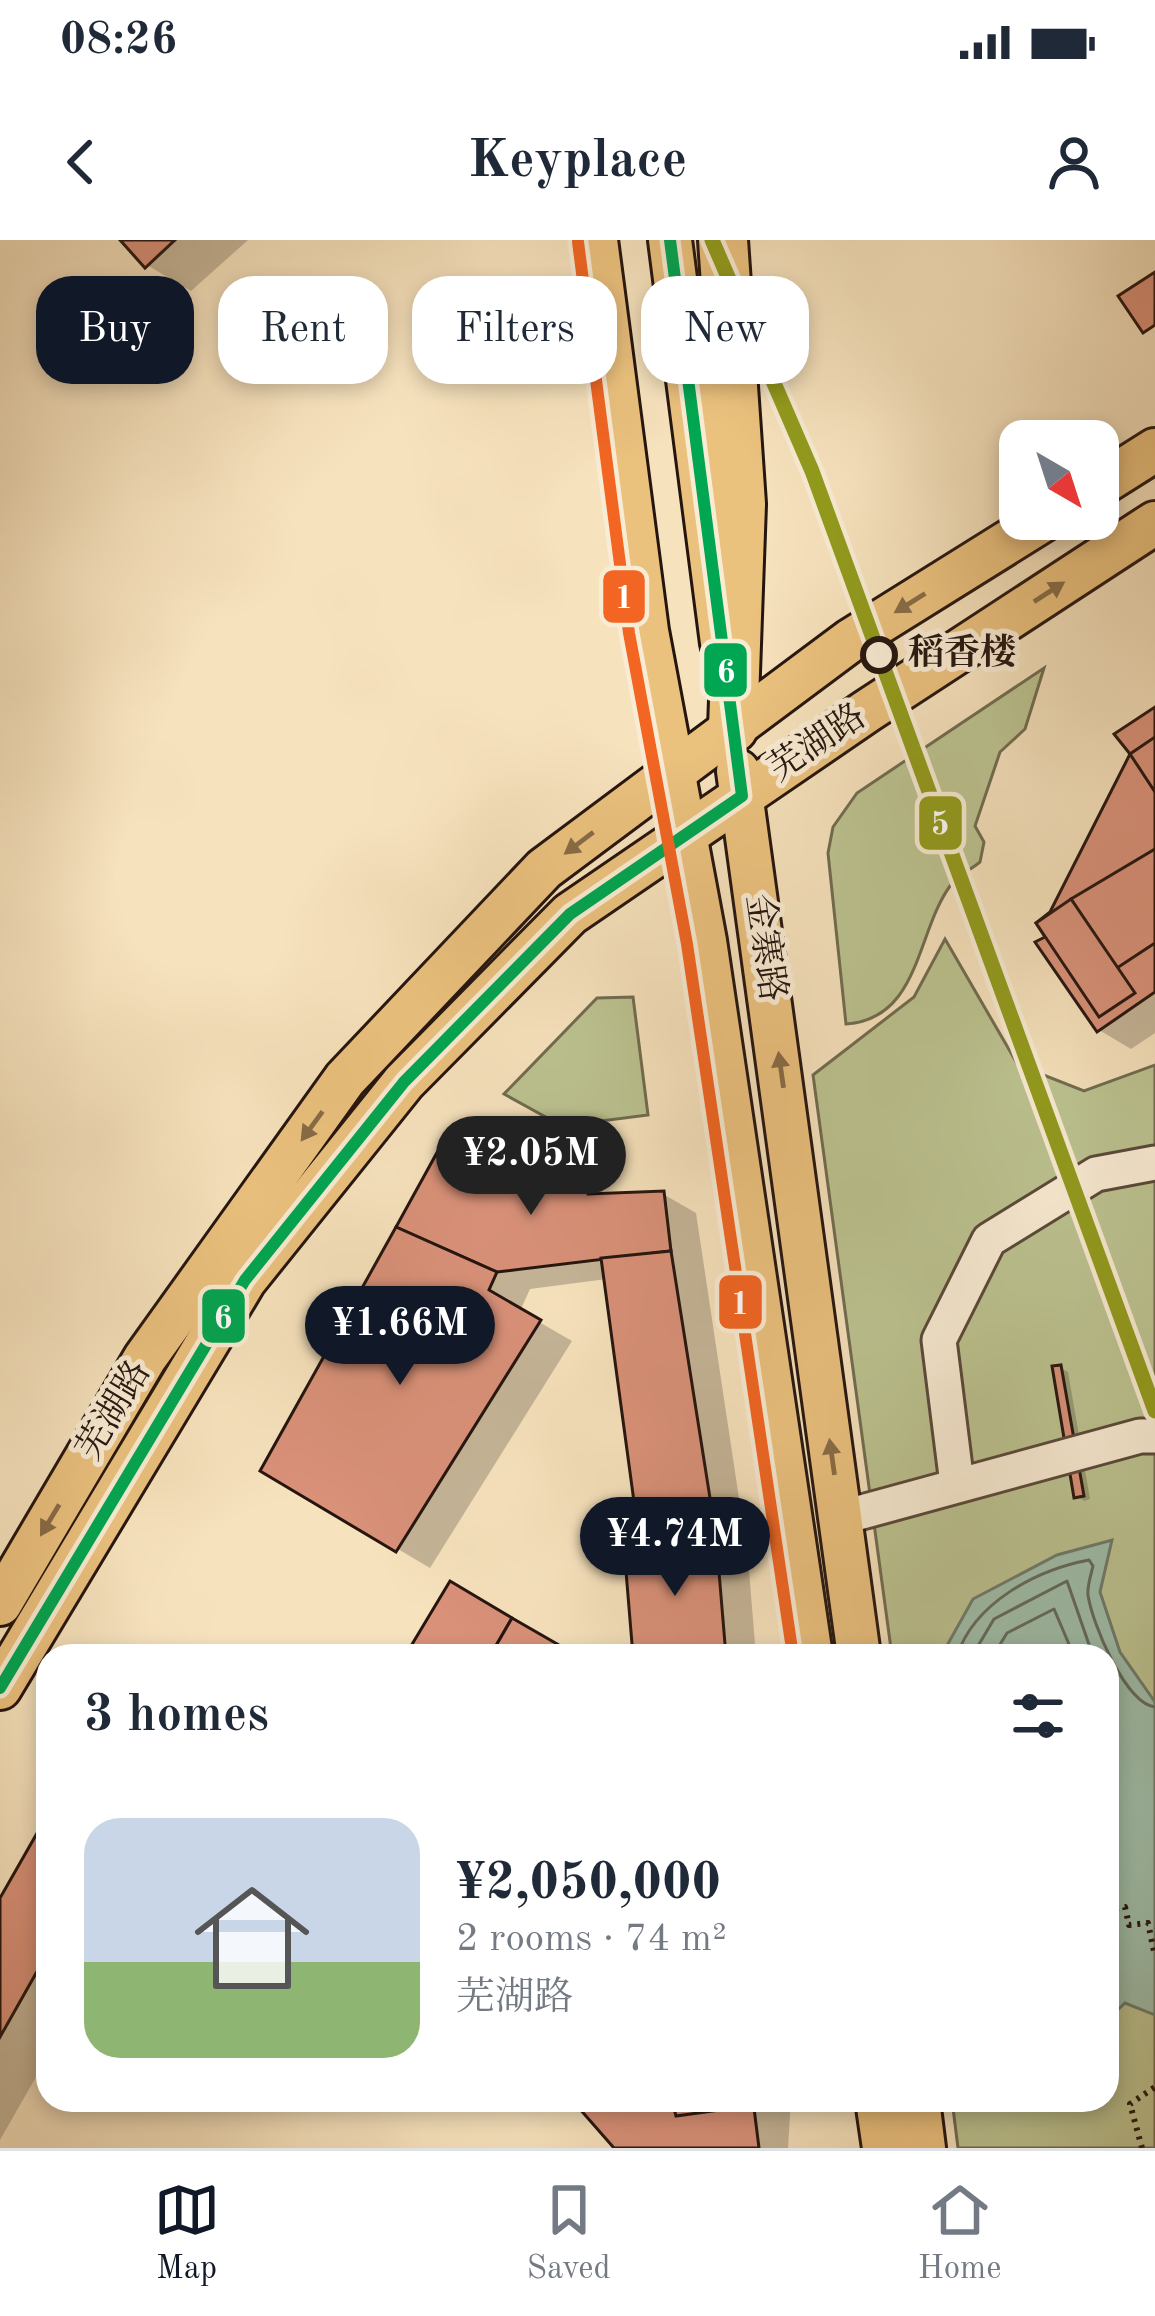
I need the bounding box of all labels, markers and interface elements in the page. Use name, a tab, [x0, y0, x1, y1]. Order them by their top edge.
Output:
text: 08:26	[60, 19, 177, 64]
icon: back	[48, 129, 114, 195]
icon: person	[1041, 129, 1107, 195]
text: Keyplace	[468, 135, 687, 189]
chip: Buy	[36, 276, 194, 384]
chip: Rent	[218, 276, 388, 384]
chip: Filters	[412, 276, 617, 384]
chip: New	[641, 276, 809, 384]
north arrow	[999, 420, 1119, 540]
map controls	[999, 420, 1119, 540]
line badge: 1	[601, 568, 647, 625]
one-way arrow	[1033, 582, 1066, 604]
text: 1	[614, 583, 634, 616]
one-way arrow	[893, 592, 927, 613]
place label: 稻香楼	[908, 633, 1016, 673]
marker: 稻香楼	[862, 638, 896, 672]
line badge: 6	[702, 641, 749, 699]
text: 6	[716, 657, 736, 690]
street label: 芜湖路	[761, 696, 873, 789]
line badge: 5	[917, 794, 964, 852]
text: 5	[930, 809, 950, 842]
one-way arrow	[563, 831, 595, 855]
street label: 金寨路	[739, 891, 793, 1004]
one-way arrow	[771, 1051, 790, 1088]
one-way arrow	[301, 1110, 324, 1142]
pin: ¥2.05M	[433, 1116, 629, 1218]
text: ¥2.05M	[463, 1135, 599, 1174]
line badge: 1	[717, 1273, 764, 1331]
pin: ¥1.66M	[302, 1286, 498, 1388]
line badge: 6	[200, 1287, 247, 1345]
text: 1	[730, 1289, 750, 1322]
text: 6	[213, 1303, 233, 1336]
text: ¥1.66M	[332, 1305, 468, 1344]
street label: 芜湖路	[68, 1353, 158, 1467]
one-way arrow	[822, 1438, 841, 1475]
pin: ¥4.74M	[577, 1497, 773, 1599]
one-way arrow	[40, 1503, 61, 1537]
text: ¥4.74M	[607, 1516, 743, 1555]
icon: filters	[1005, 1683, 1071, 1749]
text: 3 homes	[84, 1691, 269, 1742]
text: ¥2,050,000	[456, 1859, 721, 1910]
icon: home	[180, 1866, 324, 2010]
text: 2 rooms · 74 m²	[456, 1920, 727, 1959]
text: 芜湖路	[456, 1979, 573, 2018]
tab: Map	[154, 2177, 220, 2290]
tab: Saved	[527, 2177, 611, 2290]
tab: Home	[918, 2177, 1001, 2290]

